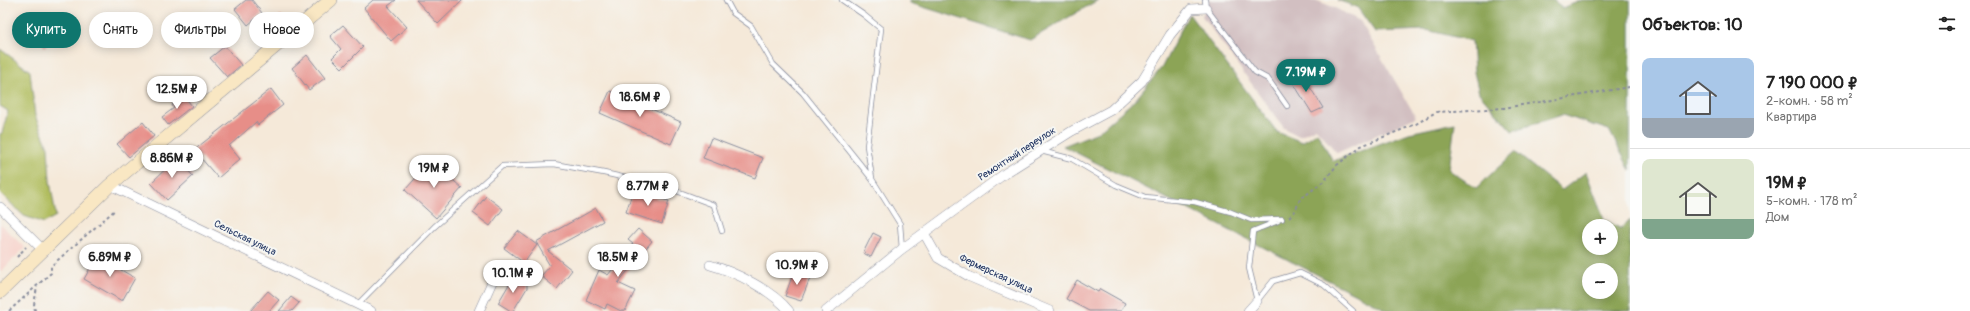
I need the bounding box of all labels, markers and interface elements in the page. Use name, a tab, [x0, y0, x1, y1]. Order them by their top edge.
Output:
chip: Купить	[12, 12, 81, 48]
chip: Снять	[89, 12, 153, 48]
chip: Фильтры	[161, 12, 241, 48]
chip: Новое	[249, 12, 314, 48]
icon: filters	[1936, 13, 1958, 35]
text: Объектов: 10	[1642, 14, 1743, 35]
pin: 7.19M ₽	[1269, 59, 1343, 93]
text: 7.19M ₽	[1285, 64, 1327, 80]
text: 7 190 000 ₽	[1766, 72, 1858, 93]
icon: home	[1674, 74, 1722, 122]
pin: 12.5M ₽	[140, 76, 214, 110]
text: 12.5M ₽	[156, 81, 198, 97]
pin: 18.6M ₽	[603, 84, 677, 118]
text: 18.6M ₽	[619, 89, 661, 105]
text: 2-комн. · 58 m²	[1766, 93, 1853, 109]
text: Квартира	[1766, 109, 1817, 125]
street label: Ремонтный переулок	[976, 124, 1058, 184]
pin: 8.86M ₽	[135, 145, 209, 179]
text: 8.86M ₽	[150, 150, 194, 166]
pin: 19M ₽	[406, 155, 462, 189]
text: 19M ₽	[418, 160, 450, 176]
text: 19M ₽	[1766, 172, 1808, 193]
pin: 8.77M ₽	[611, 173, 685, 207]
icon: home	[1674, 175, 1722, 223]
text: 8.77M ₽	[626, 178, 670, 194]
text: 5-комн. · 178 m²	[1766, 193, 1857, 209]
text: Дом	[1766, 209, 1789, 225]
street label: Сельская улица	[212, 218, 278, 258]
map controls	[1582, 219, 1618, 299]
button: +	[1582, 219, 1618, 255]
pin: 6.89M ₽	[73, 244, 147, 278]
pin: 18.5M ₽	[581, 244, 655, 278]
text: 6.89M ₽	[88, 249, 132, 265]
text: 18.5M ₽	[597, 249, 639, 265]
pin: 10.9M ₽	[760, 252, 834, 286]
street label: Фермерская улица	[958, 252, 1035, 296]
text: 10.9M ₽	[775, 257, 819, 273]
pin: 10.1M ₽	[476, 260, 550, 294]
button: −	[1582, 263, 1618, 299]
text: 10.1M ₽	[492, 265, 534, 281]

